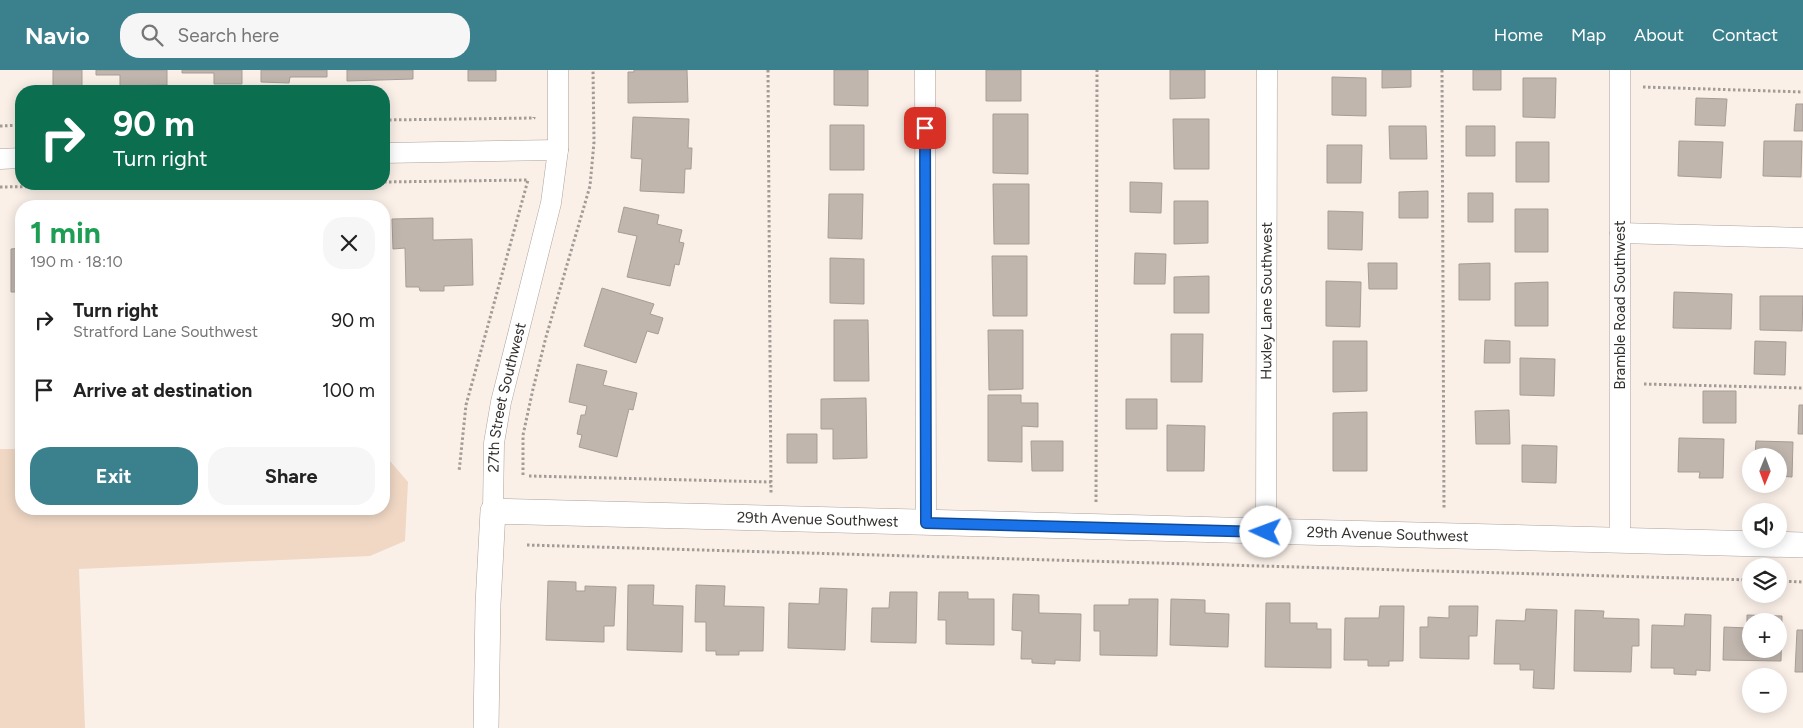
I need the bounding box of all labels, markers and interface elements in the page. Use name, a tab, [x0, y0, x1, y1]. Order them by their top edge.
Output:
search box	[120, 13, 470, 58]
text: Navio	[25, 21, 90, 50]
icon: search	[138, 21, 166, 49]
text: Search here	[178, 24, 279, 47]
text: Home	[1494, 24, 1543, 46]
text: Map	[1571, 24, 1606, 46]
text: About	[1634, 24, 1684, 46]
text: Contact	[1712, 24, 1778, 46]
text: 90 m	[113, 103, 195, 145]
icon: right	[30, 105, 95, 170]
pin	[904, 107, 946, 149]
icon: arrive	[911, 114, 939, 142]
text: Turn right	[113, 145, 208, 172]
text: 1 min	[30, 214, 101, 251]
button: close	[323, 217, 375, 269]
street label: Bramble Road Southwest	[1611, 220, 1629, 390]
street label: Huxley Lane Southwest	[1257, 222, 1276, 380]
text: 190 m · 18:10	[30, 252, 123, 271]
text: Turn right	[73, 299, 159, 322]
icon: right	[30, 306, 58, 334]
text: 90 m	[331, 309, 375, 332]
street label: 27th Street Southwest	[485, 320, 530, 472]
text: Stratford Lane Southwest	[73, 322, 258, 341]
icon: arrive	[30, 376, 58, 404]
text: Arrive at destination	[73, 379, 252, 402]
text: 100 m	[322, 379, 375, 402]
button: Exit	[30, 447, 198, 505]
button: Share	[208, 447, 375, 505]
north arrow	[1742, 448, 1788, 492]
map controls	[1742, 448, 1787, 713]
button: sound	[1742, 503, 1787, 548]
position arrow	[1239, 505, 1291, 557]
street label: 29th Avenue Southwest	[737, 508, 899, 531]
street label: 29th Avenue Southwest	[1306, 523, 1469, 545]
button: layers	[1742, 558, 1787, 603]
button: +	[1742, 613, 1787, 658]
button: −	[1742, 668, 1787, 713]

